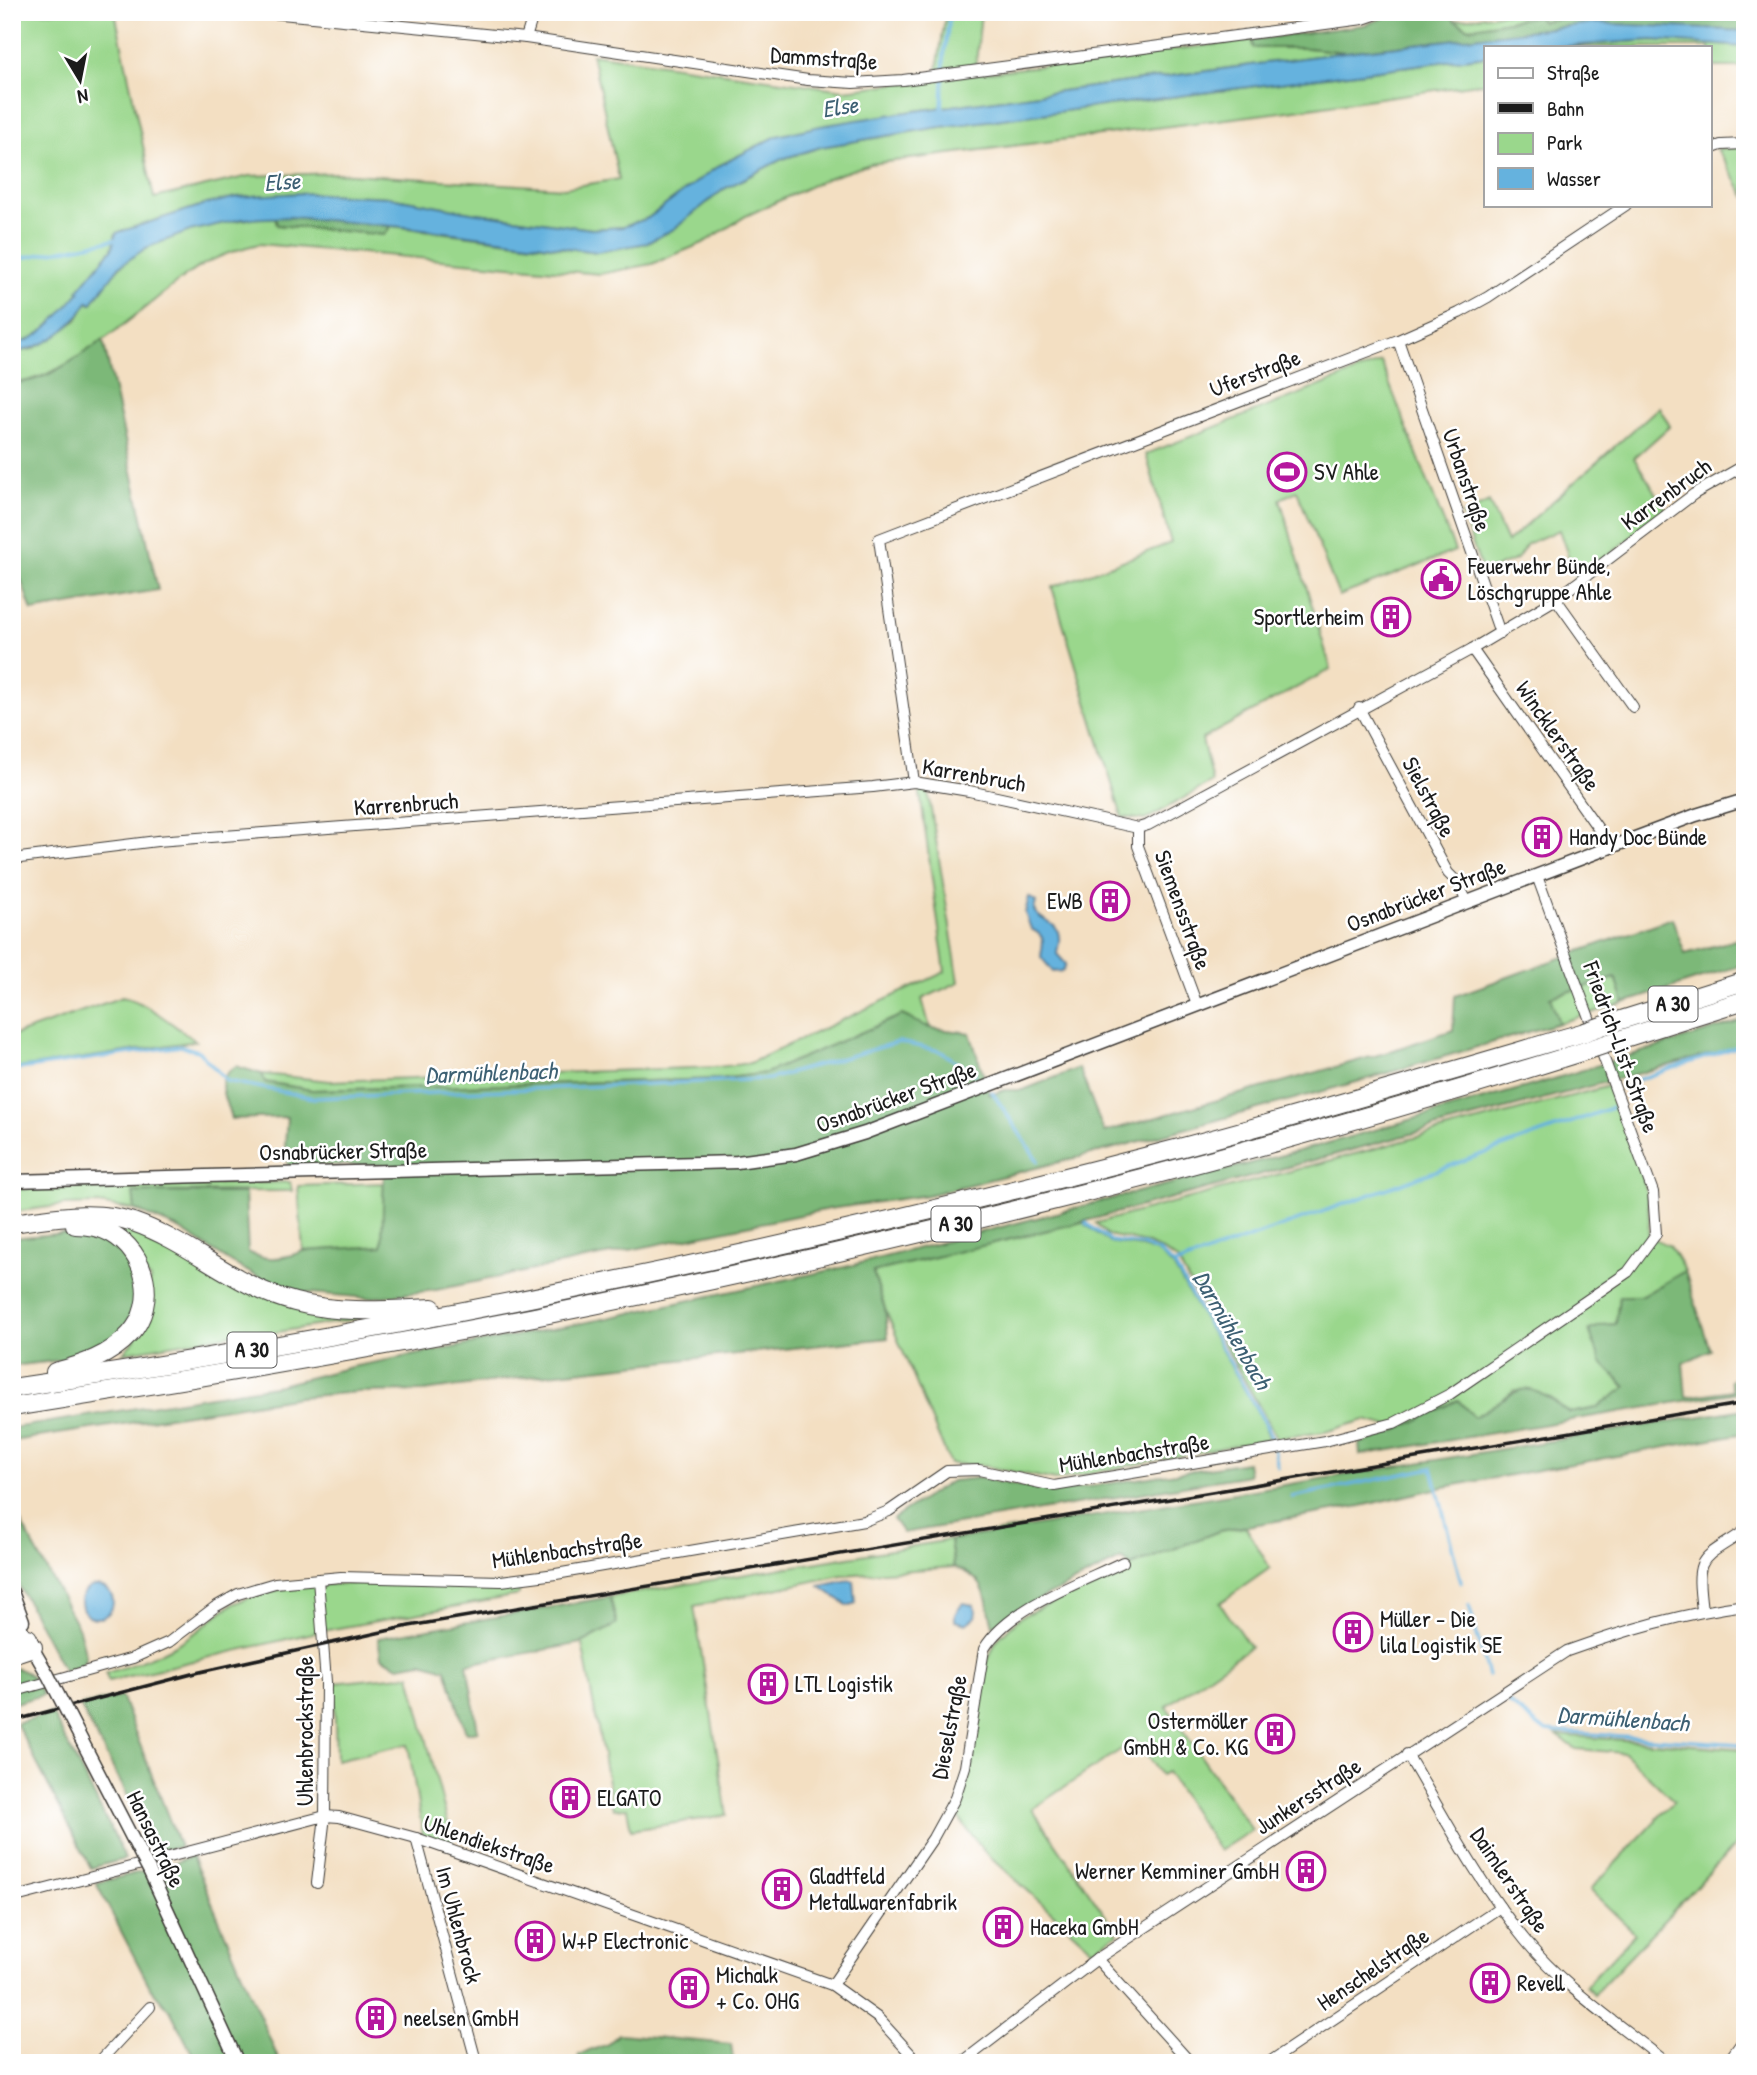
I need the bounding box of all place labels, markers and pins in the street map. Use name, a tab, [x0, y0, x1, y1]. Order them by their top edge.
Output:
sports icon: SV Ahle	[1266, 451, 1308, 493]
place label: SV Ahle	[1314, 456, 1379, 487]
place label: Feuerwehr Bünde, Löschgruppe Ahle	[1467, 550, 1612, 607]
public building icon: Feuerwehr Bünde, Löschgruppe Ahle	[1420, 558, 1462, 600]
building icon: Sportlerheim	[1370, 596, 1412, 638]
place label: Sportlerheim	[1254, 601, 1364, 632]
building icon: Handy Doc Bünde	[1521, 816, 1563, 858]
place label: Handy Doc Bünde	[1569, 821, 1707, 852]
building icon: EWB	[1089, 880, 1131, 922]
place label: EWB	[1047, 885, 1083, 916]
place label: Müller - Die lila Logistik SE	[1380, 1603, 1502, 1660]
building icon: Müller - Die lila Logistik SE	[1332, 1611, 1374, 1653]
building icon: LTL Logistik	[747, 1663, 789, 1705]
place label: LTL Logistik	[795, 1668, 893, 1699]
place label: Ostermöller GmbH & Co. KG	[1123, 1705, 1248, 1762]
building icon: Ostermöller GmbH & Co. KG	[1254, 1713, 1296, 1755]
building icon: ELGATO	[549, 1777, 591, 1819]
place label: ELGATO	[597, 1782, 662, 1813]
building icon: Werner Kemminer GmbH	[1285, 1850, 1327, 1892]
place label: Werner Kemminer GmbH	[1075, 1855, 1279, 1886]
place label: Gladtfeld Metallwarenfabrik	[809, 1860, 958, 1917]
building icon: Gladtfeld Metallwarenfabrik	[761, 1868, 803, 1910]
building icon: Haceka GmbH	[982, 1906, 1024, 1948]
place label: Haceka GmbH	[1030, 1911, 1139, 1942]
building icon: W+P Electronic	[514, 1920, 556, 1962]
place label: W+P Electronic	[562, 1925, 689, 1956]
place label: Michalk + Co. OHG	[716, 1959, 799, 2016]
building icon: Revell	[1469, 1962, 1511, 2004]
building icon: Michalk + Co. OHG	[668, 1967, 710, 2009]
place label: Revell	[1517, 1967, 1566, 1998]
building icon: neelsen GmbH	[355, 1997, 397, 2039]
place label: neelsen GmbH	[403, 2002, 518, 2033]

